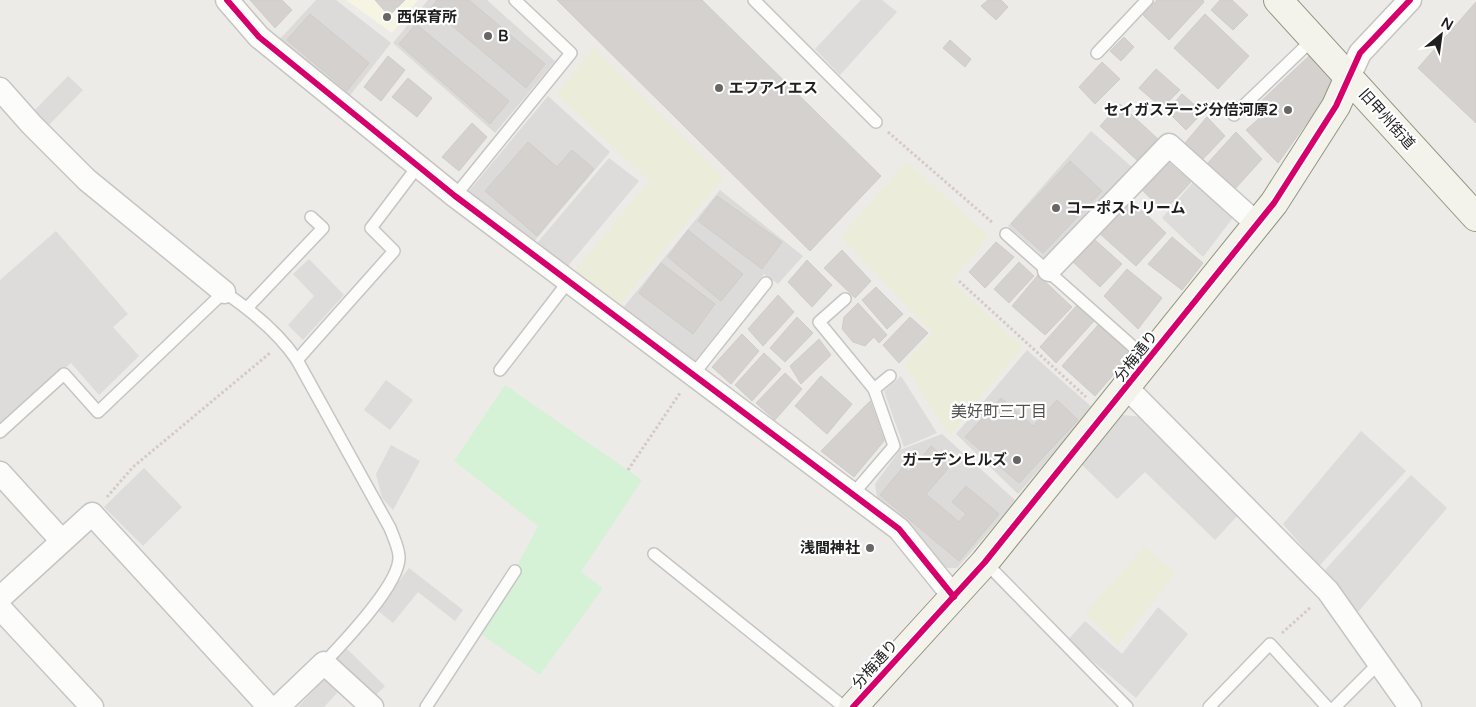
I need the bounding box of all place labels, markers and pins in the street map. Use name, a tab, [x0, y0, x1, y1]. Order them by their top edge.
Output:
place label: 西保育所	[397, 8, 457, 26]
marker: 西保育所	[381, 11, 393, 23]
place label: B	[498, 27, 508, 45]
marker: B	[482, 30, 494, 42]
place label: エフアイエス	[729, 79, 818, 97]
marker: エフアイエス	[713, 82, 725, 94]
place label: セイガステージ分倍河原2	[1104, 101, 1278, 119]
marker: セイガステージ分倍河原2	[1282, 104, 1294, 116]
place label: コーポストリーム	[1066, 199, 1186, 217]
marker: コーポストリーム	[1050, 202, 1062, 214]
place label: ガーデンヒルズ	[902, 451, 1007, 469]
marker: ガーデンヒルズ	[1011, 454, 1023, 466]
place label: 浅間神社	[800, 539, 860, 557]
marker: 浅間神社	[864, 542, 876, 554]

